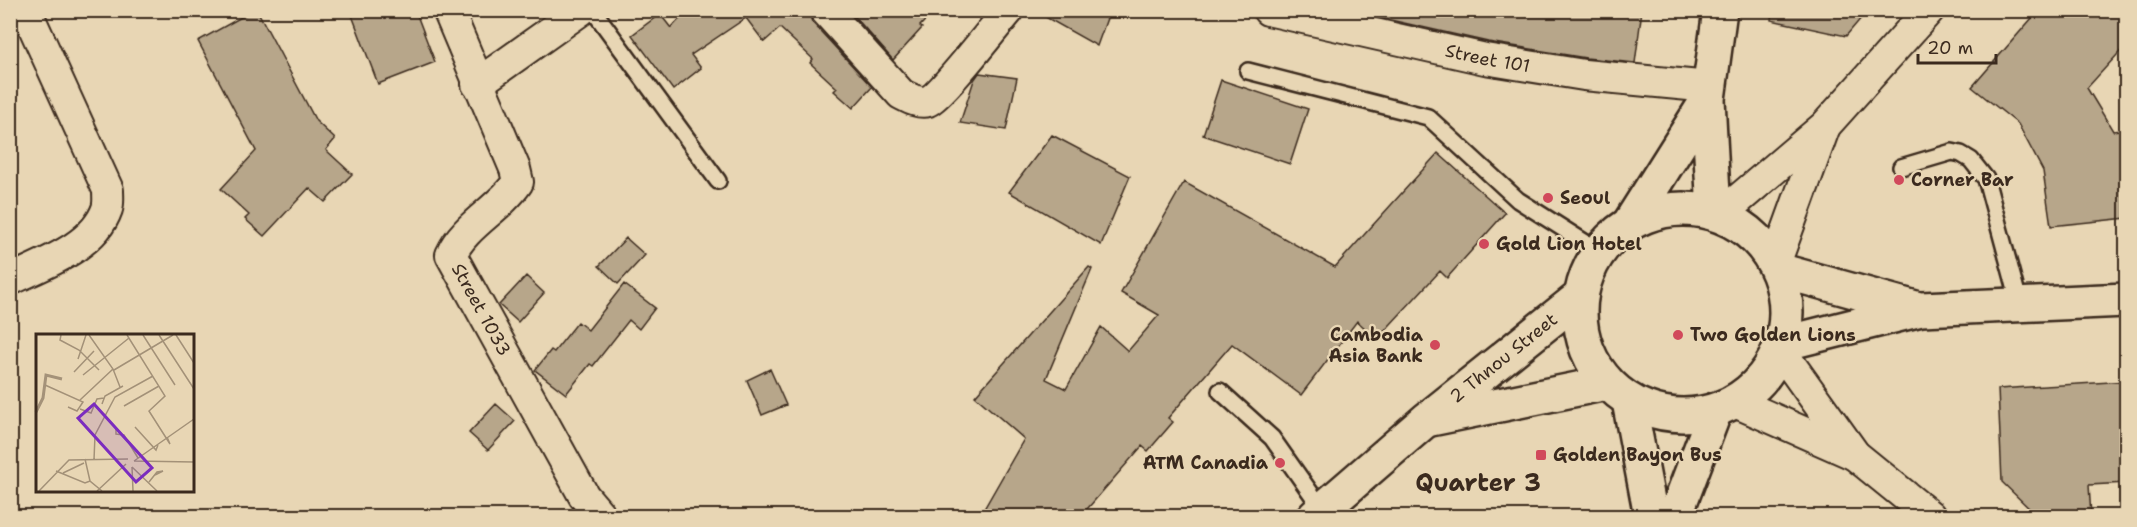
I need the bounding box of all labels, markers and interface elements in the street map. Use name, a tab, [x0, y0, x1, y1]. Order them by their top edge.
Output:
scale bar	[1918, 27, 1996, 65]
text: 20 m	[1927, 36, 1973, 60]
street label: Street 101	[1443, 38, 1532, 78]
place label: Corner Bar	[1911, 168, 2014, 192]
marker: Corner Bar	[1892, 173, 1906, 187]
place label: Seoul	[1560, 186, 1610, 210]
marker: Seoul	[1541, 191, 1555, 205]
place label: Gold Lion Hotel	[1496, 232, 1642, 256]
marker: Gold Lion Hotel	[1477, 237, 1491, 251]
street label: Street 1033	[446, 259, 516, 360]
street label: 2 Thnou Street	[1445, 307, 1562, 408]
place label: Cambodia Asia Bank	[1329, 323, 1424, 368]
place label: Two Golden Lions	[1690, 323, 1856, 347]
marker: Two Golden Lions	[1671, 328, 1685, 342]
inset map	[36, 334, 194, 491]
marker: Cambodia Asia Bank	[1428, 338, 1442, 352]
place label: Golden Bayon Bus	[1553, 443, 1722, 467]
marker: Golden Bayon Bus	[1534, 448, 1548, 462]
place label: ATM Canadia	[1143, 451, 1269, 475]
marker: ATM Canadia	[1273, 456, 1287, 470]
district label: Quarter 3	[1415, 467, 1541, 499]

